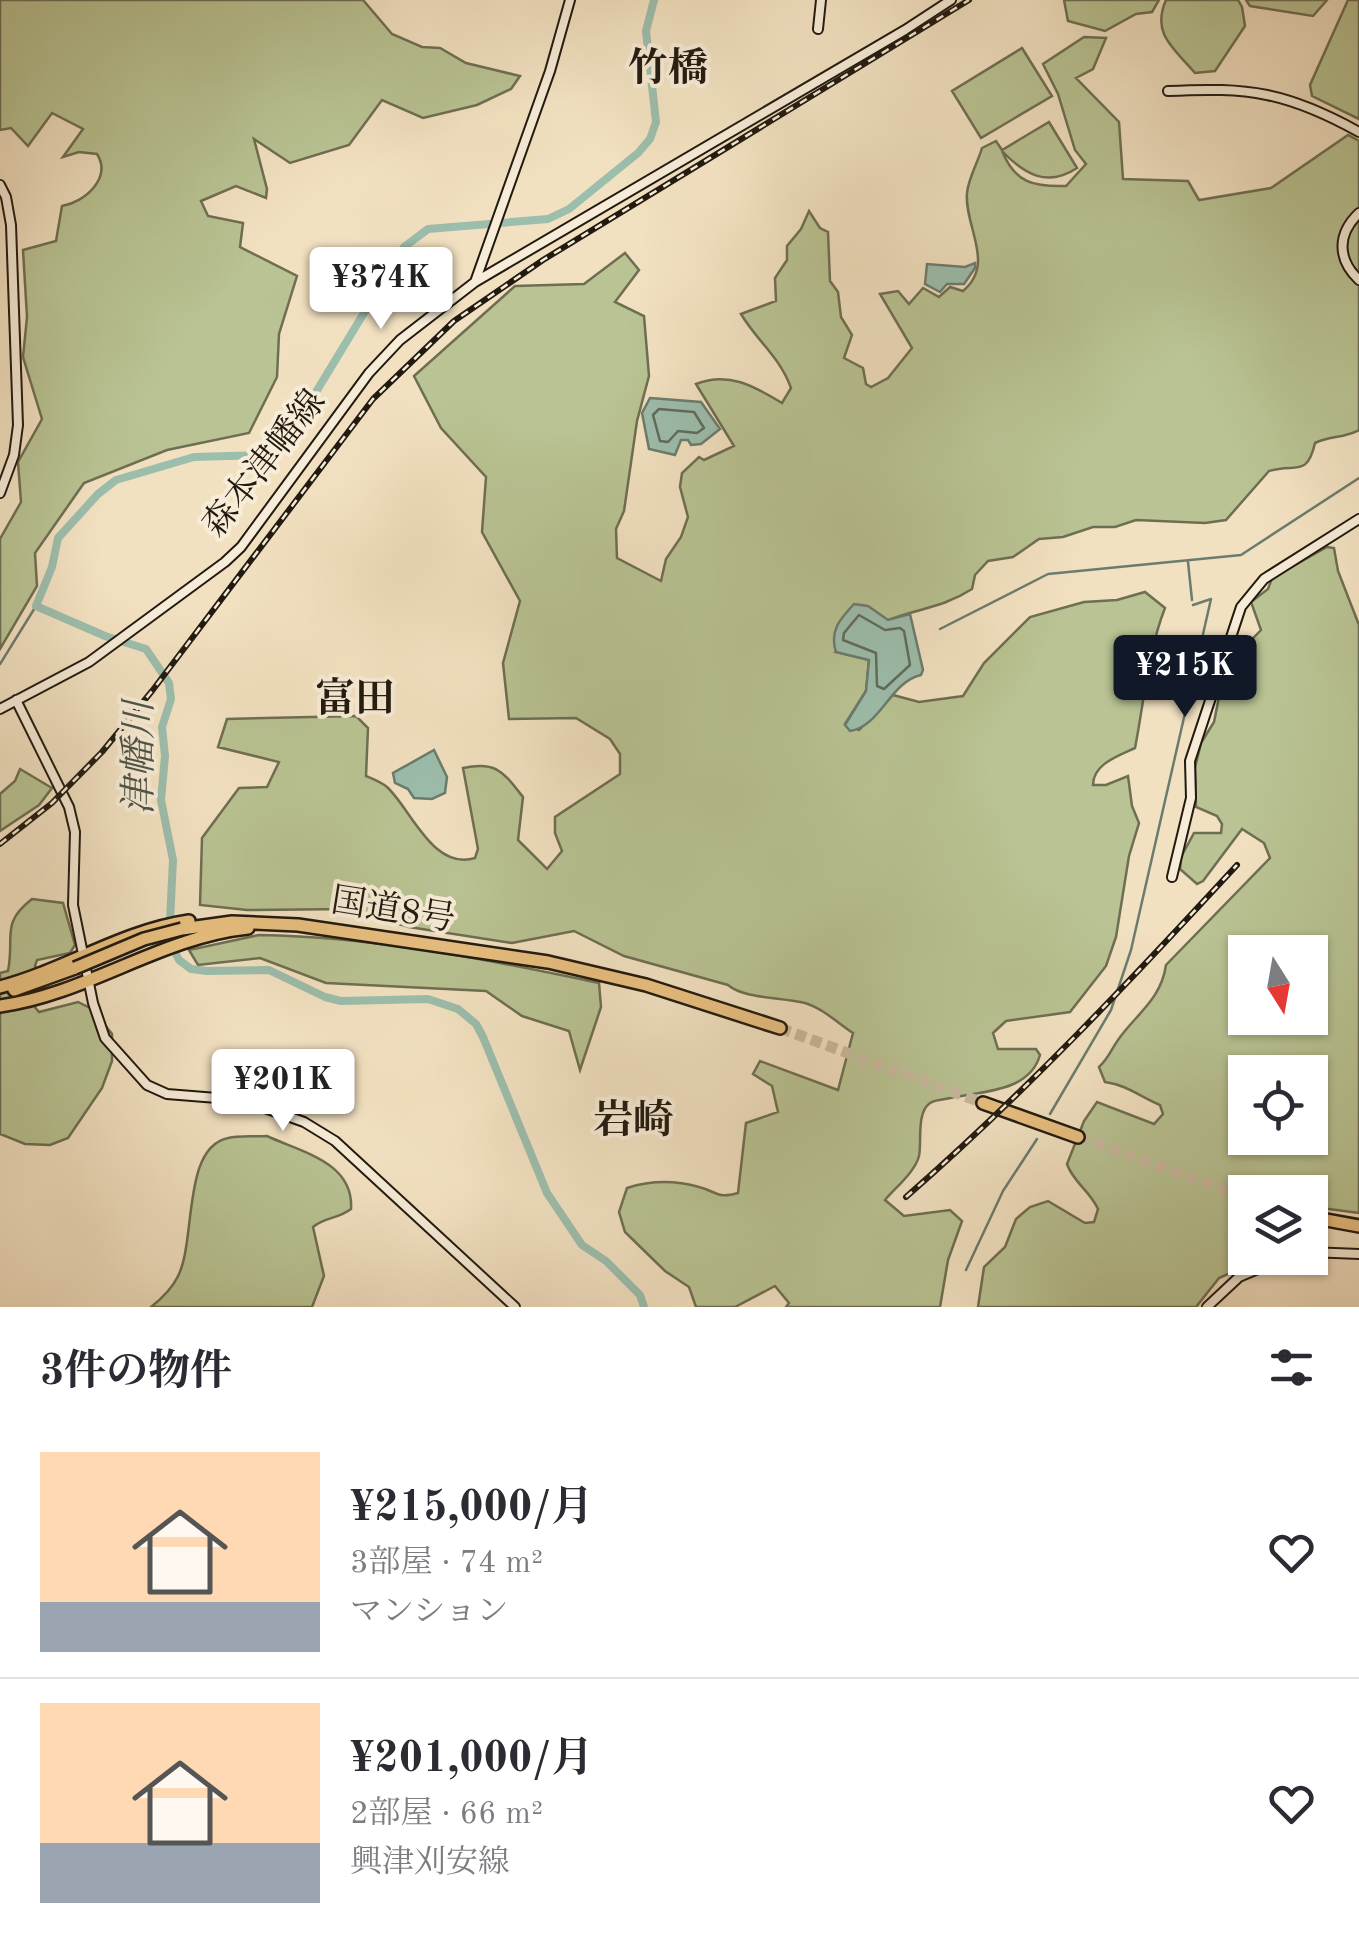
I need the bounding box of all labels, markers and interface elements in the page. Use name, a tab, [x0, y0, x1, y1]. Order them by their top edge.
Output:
district label: 竹橋	[628, 46, 708, 91]
pin: ¥374K	[311, 247, 451, 332]
text: ¥374K	[332, 263, 430, 295]
street label: 森本津幡線	[195, 382, 333, 544]
pin: ¥215K	[1115, 635, 1255, 720]
text: ¥215K	[1136, 651, 1234, 683]
district label: 富田	[315, 677, 395, 721]
water label: 津幡川	[119, 697, 160, 815]
street label: 国道8号	[328, 881, 458, 938]
north arrow	[1228, 935, 1328, 1035]
map controls	[1228, 935, 1328, 1275]
pin: ¥201K	[213, 1049, 353, 1134]
button: locate	[1228, 1055, 1328, 1155]
text: ¥201K	[234, 1065, 332, 1097]
district label: 岩崎	[593, 1098, 673, 1143]
button: layers	[1228, 1175, 1328, 1275]
icon: filters	[1264, 1340, 1319, 1395]
text: 3件の物件	[40, 1352, 232, 1394]
text: ¥215,000/月	[350, 1488, 593, 1530]
icon: home	[120, 1492, 240, 1612]
icon: heart	[1264, 1525, 1319, 1580]
text: 3部屋 · 74 m²	[350, 1548, 543, 1580]
text: マンション	[350, 1597, 509, 1629]
text: ¥201,000/月	[350, 1739, 593, 1781]
icon: home	[120, 1743, 240, 1863]
icon: heart	[1264, 1776, 1319, 1831]
text: 2部屋 · 66 m²	[350, 1799, 543, 1831]
text: 興津刈安線	[350, 1848, 510, 1880]

